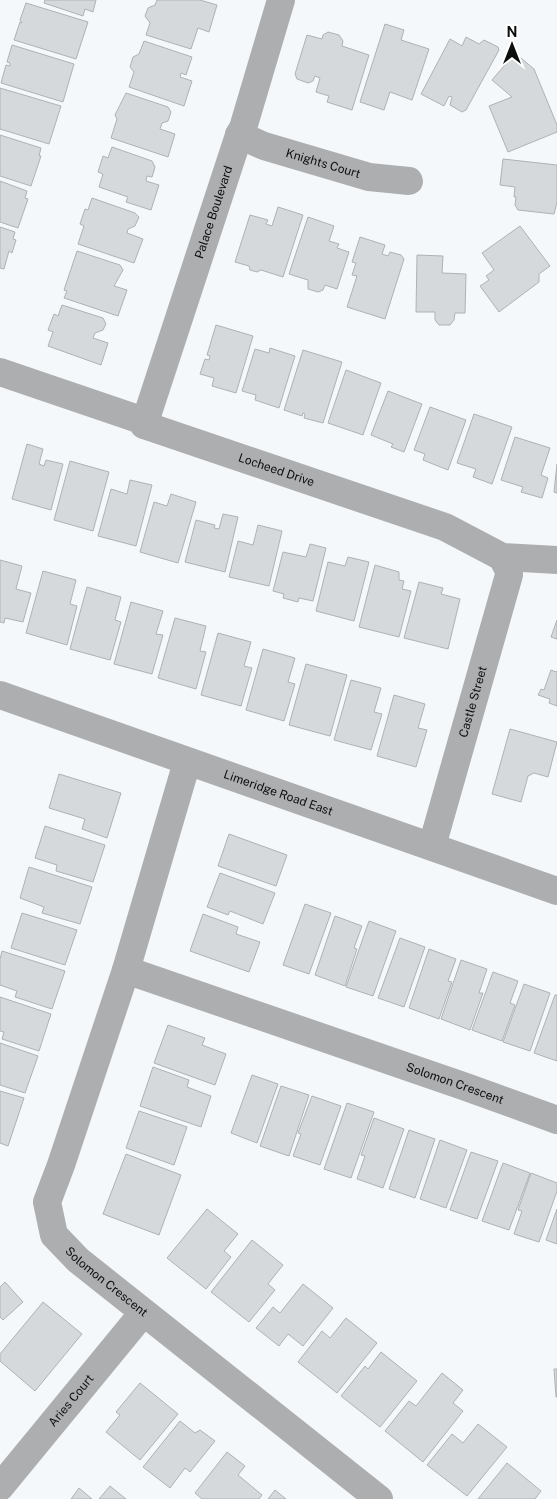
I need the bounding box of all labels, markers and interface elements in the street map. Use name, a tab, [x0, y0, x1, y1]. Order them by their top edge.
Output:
north arrow	[487, 20, 537, 70]
text: N	[507, 24, 517, 40]
street label: Knights Court	[284, 146, 362, 181]
street label: Palace Boulevard	[192, 164, 235, 260]
street label: Locheed Drive	[237, 451, 316, 489]
street label: Castle Street	[456, 664, 490, 739]
street label: Limeridge Road East	[222, 767, 335, 819]
street label: Solomon Crescent	[404, 1060, 506, 1107]
street label: Solomon Crescent	[62, 1244, 151, 1320]
street label: Aries Court	[46, 1371, 97, 1429]

